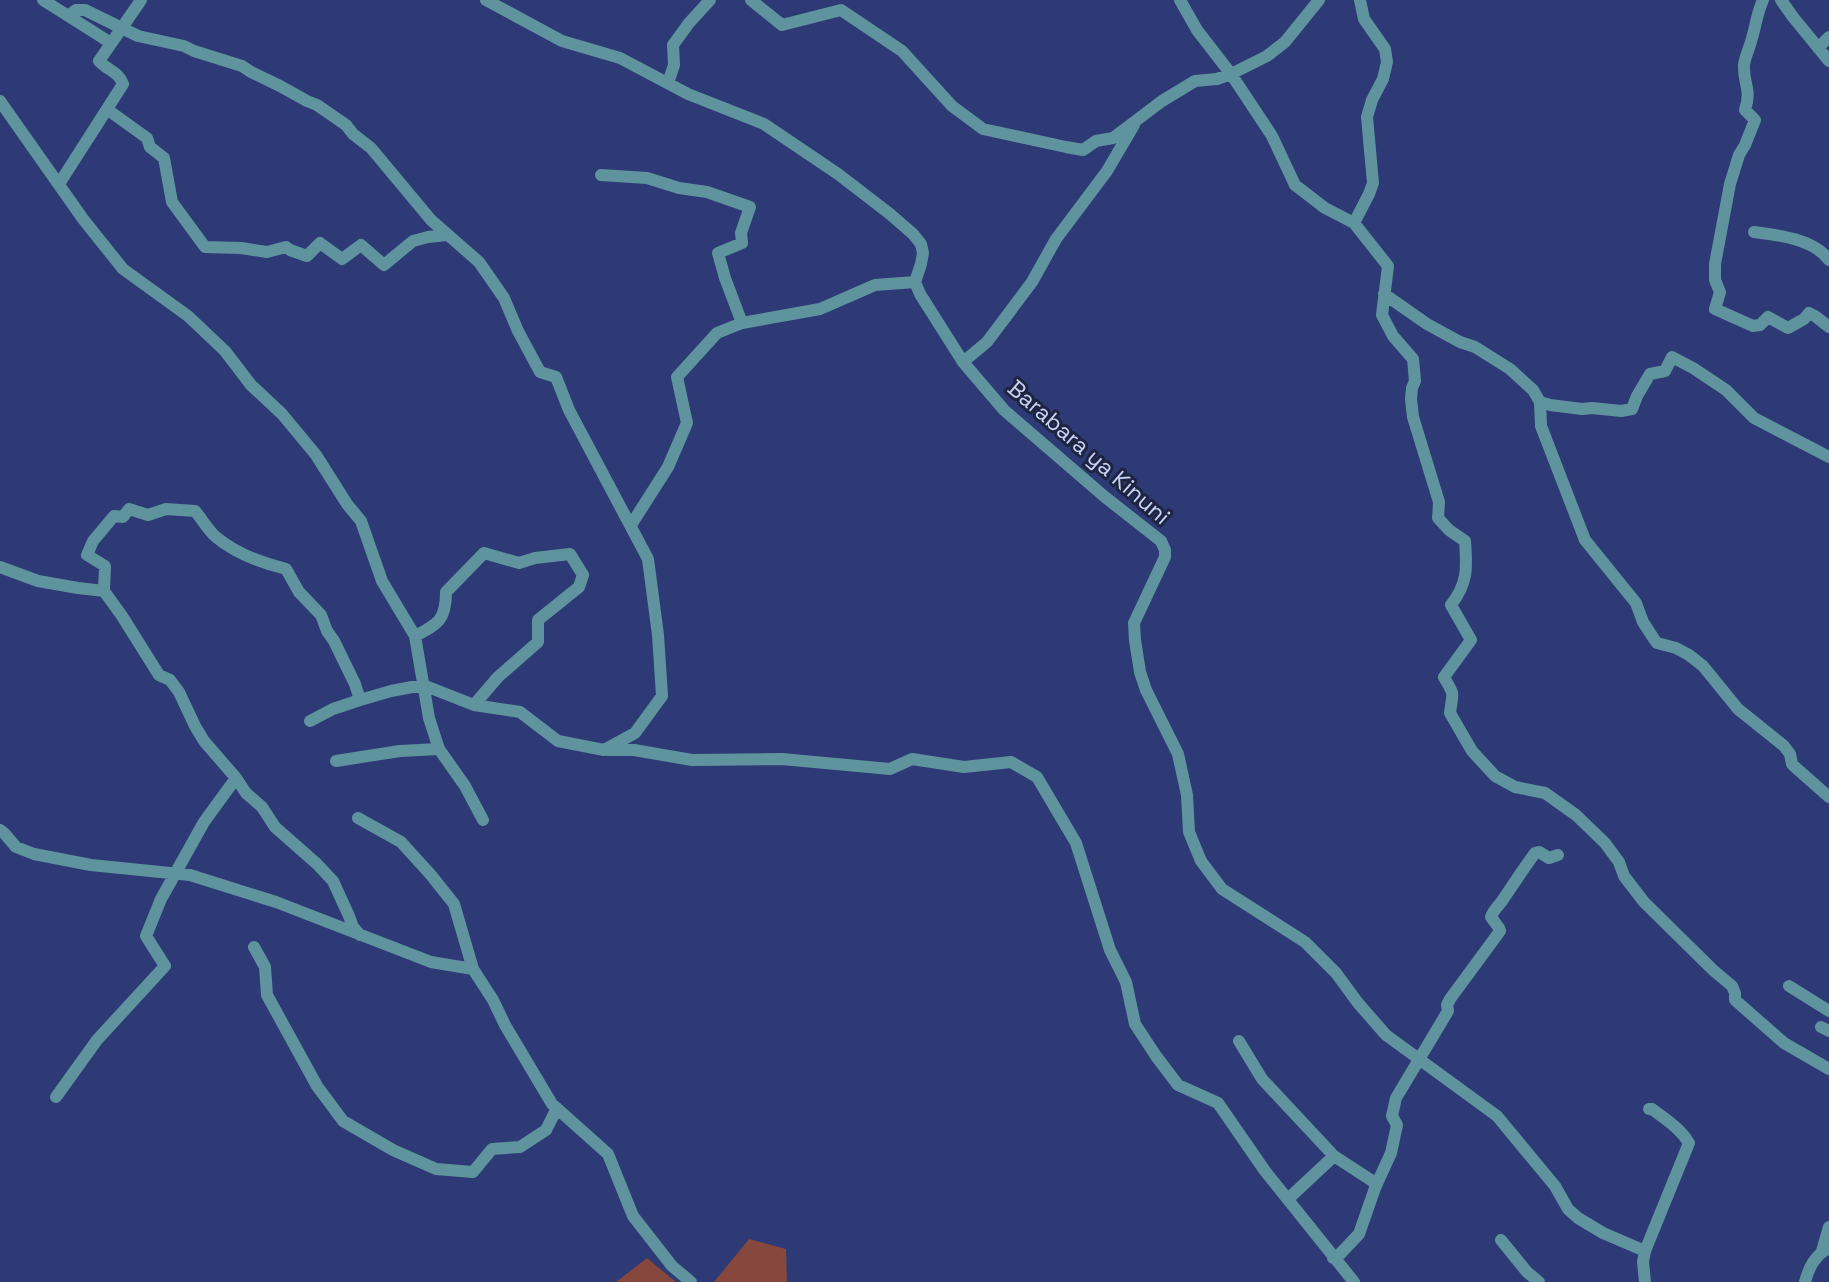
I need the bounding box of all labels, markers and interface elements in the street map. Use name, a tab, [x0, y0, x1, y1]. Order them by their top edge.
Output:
street label: Barabara ya Kinuni	[1001, 373, 1177, 531]

